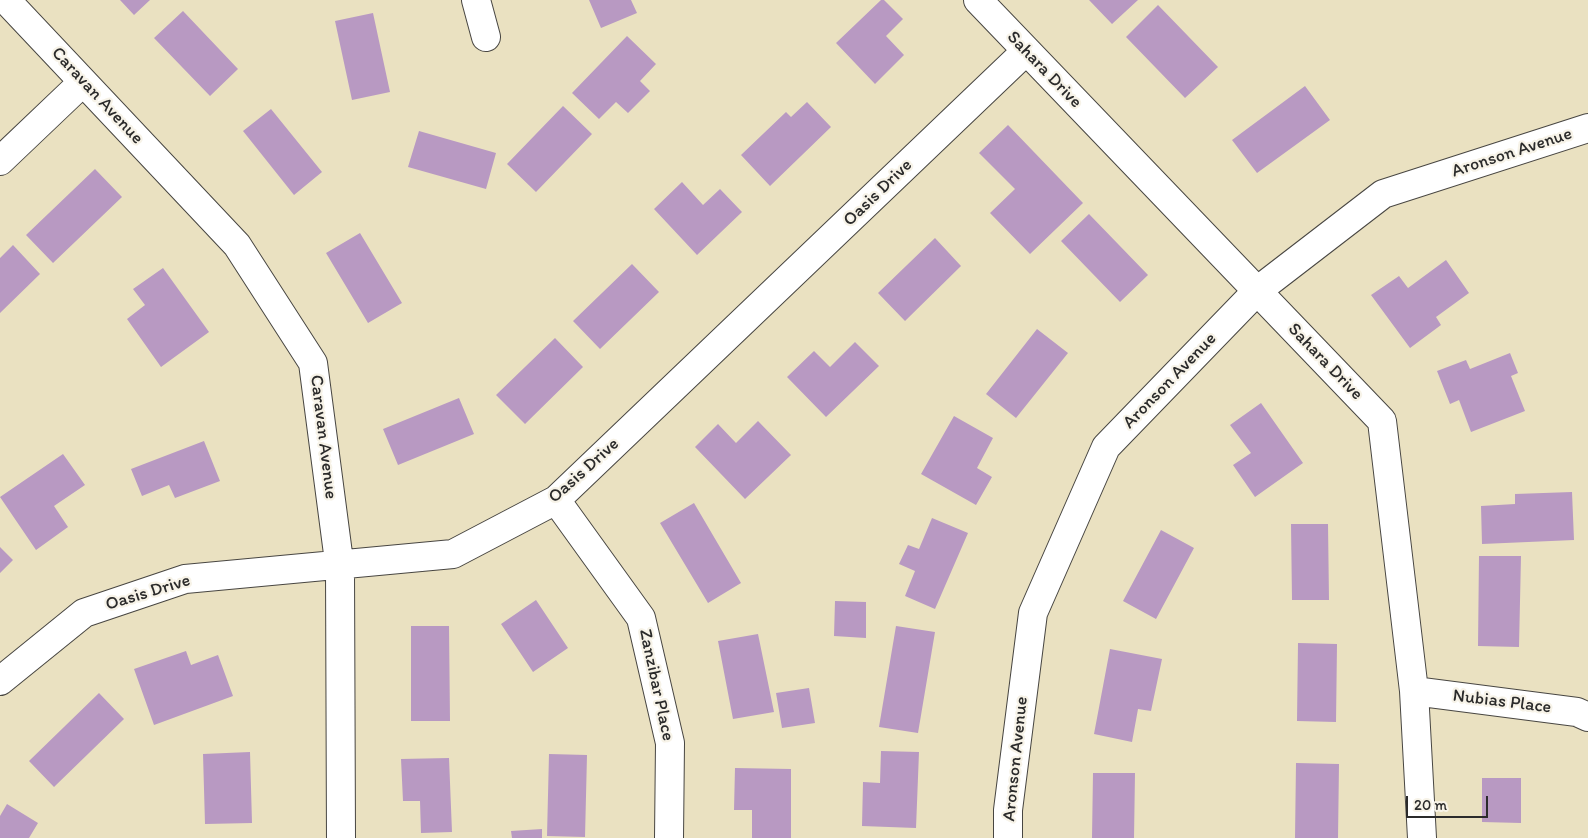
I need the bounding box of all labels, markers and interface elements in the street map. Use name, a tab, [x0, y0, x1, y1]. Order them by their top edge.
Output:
street label: Sahara Drive	[1002, 27, 1086, 113]
street label: Caravan Avenue	[46, 43, 148, 149]
street label: Aronson Avenue	[1449, 123, 1575, 183]
street label: Oasis Drive	[839, 155, 917, 231]
street label: Sahara Drive	[1283, 319, 1367, 405]
street label: Aronson Avenue	[1119, 328, 1221, 434]
street label: Caravan Avenue	[305, 374, 341, 500]
street label: Oasis Drive	[544, 434, 624, 508]
street label: Oasis Drive	[103, 570, 193, 616]
street label: Zanzibar Place	[634, 627, 678, 743]
street label: Nubias Place	[1452, 685, 1552, 719]
street label: Aronson Avenue	[999, 696, 1033, 822]
scale bar	[1408, 786, 1490, 818]
text: 20 m	[1414, 796, 1447, 814]

